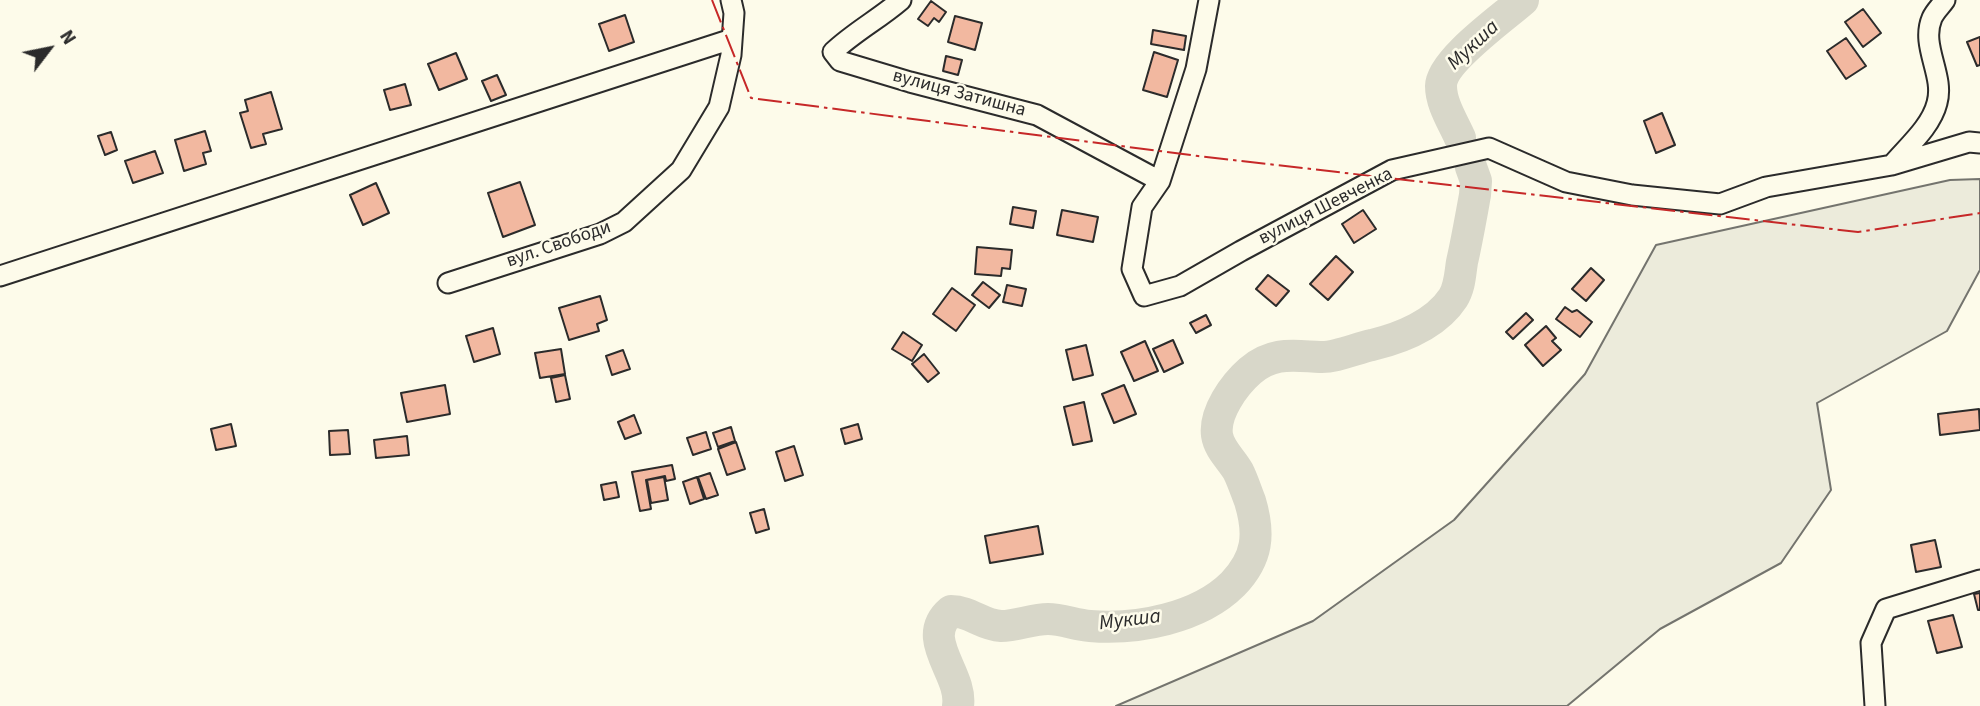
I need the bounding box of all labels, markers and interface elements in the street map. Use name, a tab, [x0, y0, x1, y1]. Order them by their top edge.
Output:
north arrow	[14, 14, 84, 84]
water label: Мукша	[1443, 16, 1505, 76]
text: N	[52, 25, 82, 50]
street label: вулиця Затишна	[890, 65, 1028, 123]
street label: вулиця Шевченка	[1255, 163, 1397, 251]
street label: вул. Свободи	[504, 216, 614, 274]
water label: Мукша	[1098, 605, 1162, 637]

